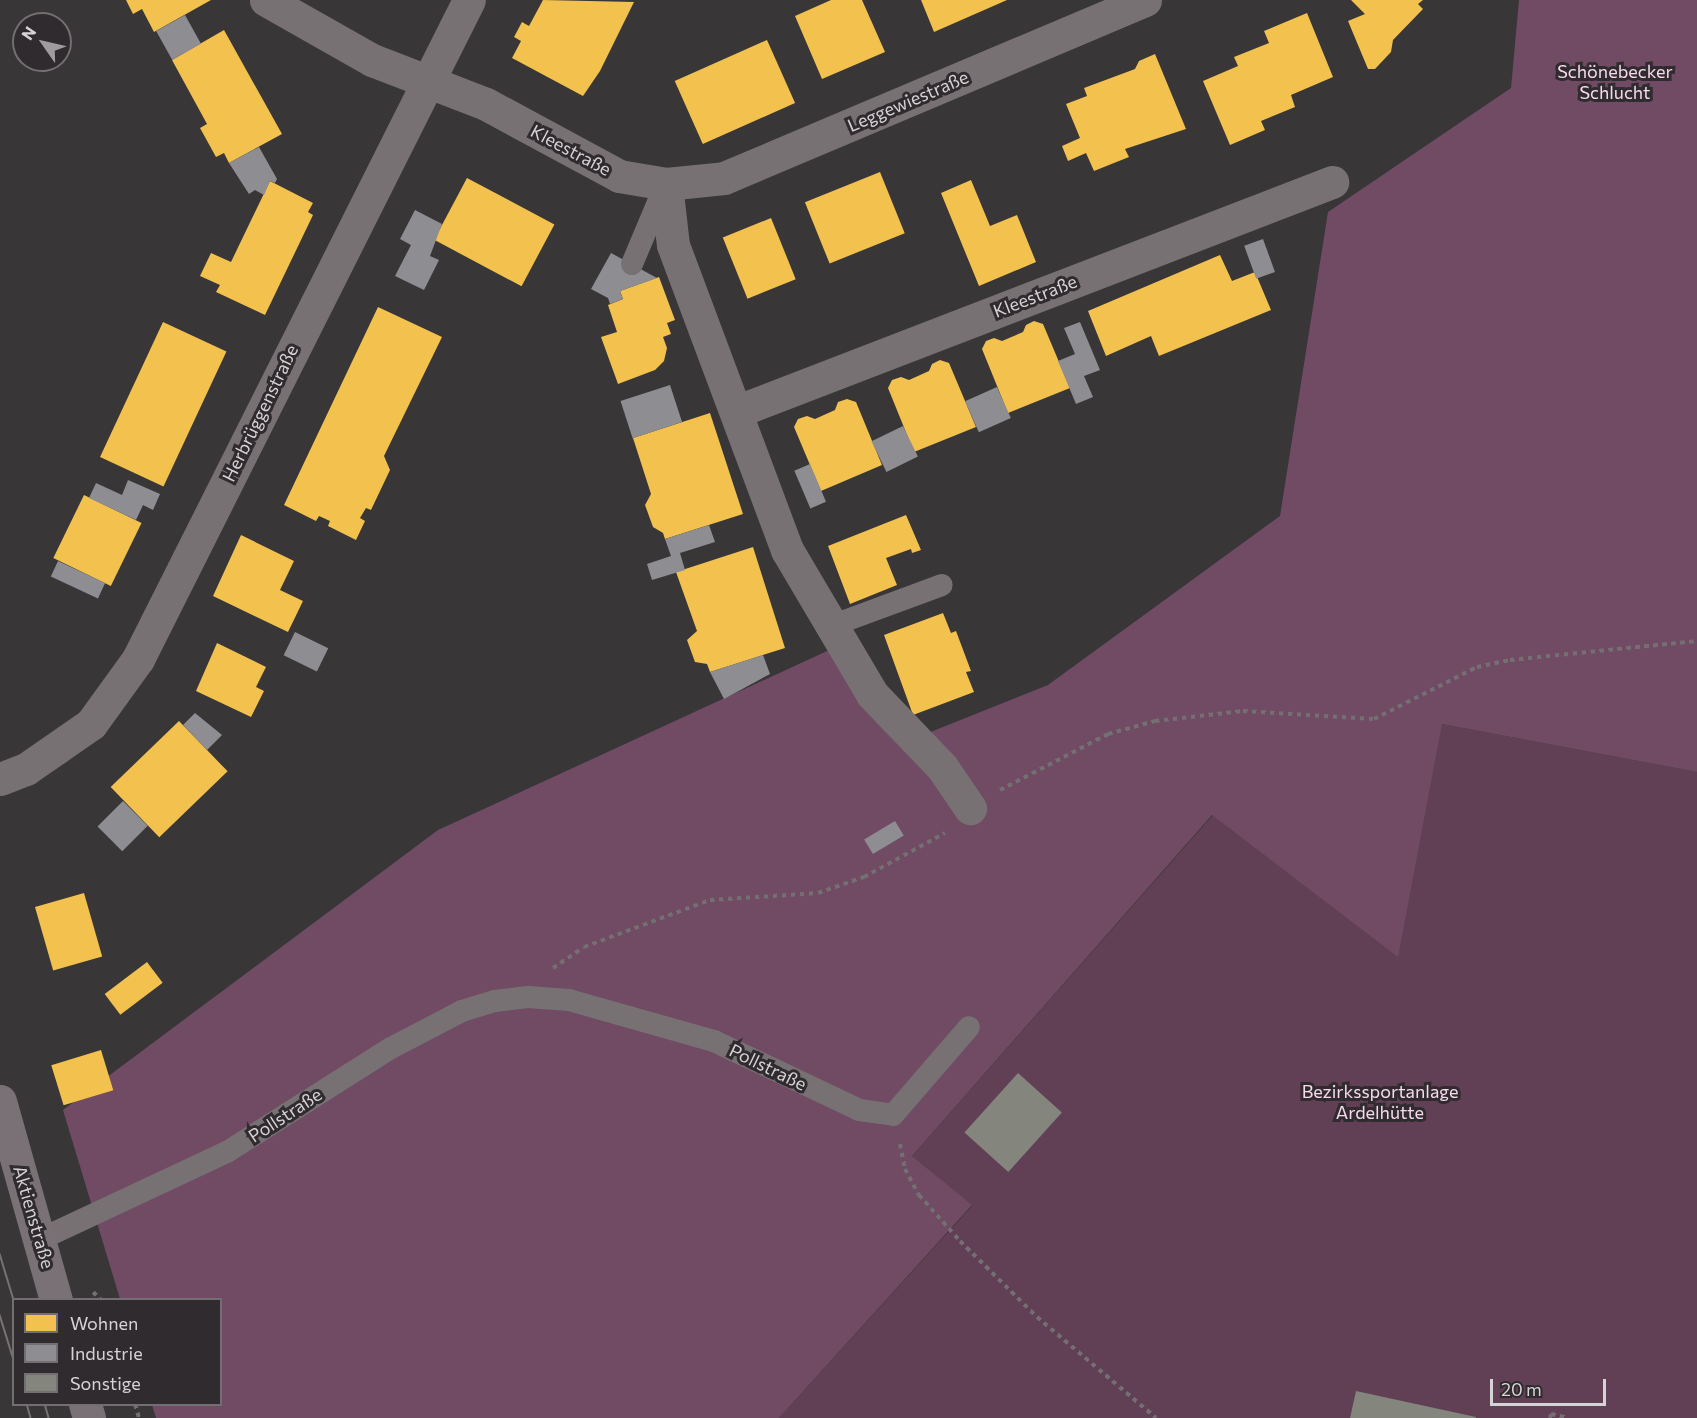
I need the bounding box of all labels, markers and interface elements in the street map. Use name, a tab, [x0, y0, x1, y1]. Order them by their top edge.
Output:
north arrow	[12, 12, 72, 72]
text: N	[17, 22, 40, 43]
park label: Schönebecker Schlucht	[1557, 61, 1673, 104]
street label: Leggewiestraße	[844, 66, 972, 136]
street label: Kleestraße	[527, 120, 615, 180]
street label: Kleestraße	[990, 270, 1080, 322]
street label: Herbrüggenstraße	[218, 341, 302, 485]
street label: Pollstraße	[726, 1039, 810, 1095]
park label: Bezirkssportanlage Ardelhütte	[1302, 1081, 1458, 1124]
street label: Pollstraße	[244, 1083, 326, 1147]
street label: Aktienstraße	[9, 1163, 59, 1271]
legend	[12, 1298, 222, 1406]
text: Wohnen	[70, 1312, 138, 1334]
text: Industrie	[70, 1342, 143, 1364]
scale bar	[1493, 1367, 1608, 1405]
text: Sonstige	[70, 1372, 141, 1394]
text: 20 m	[1501, 1378, 1542, 1400]

